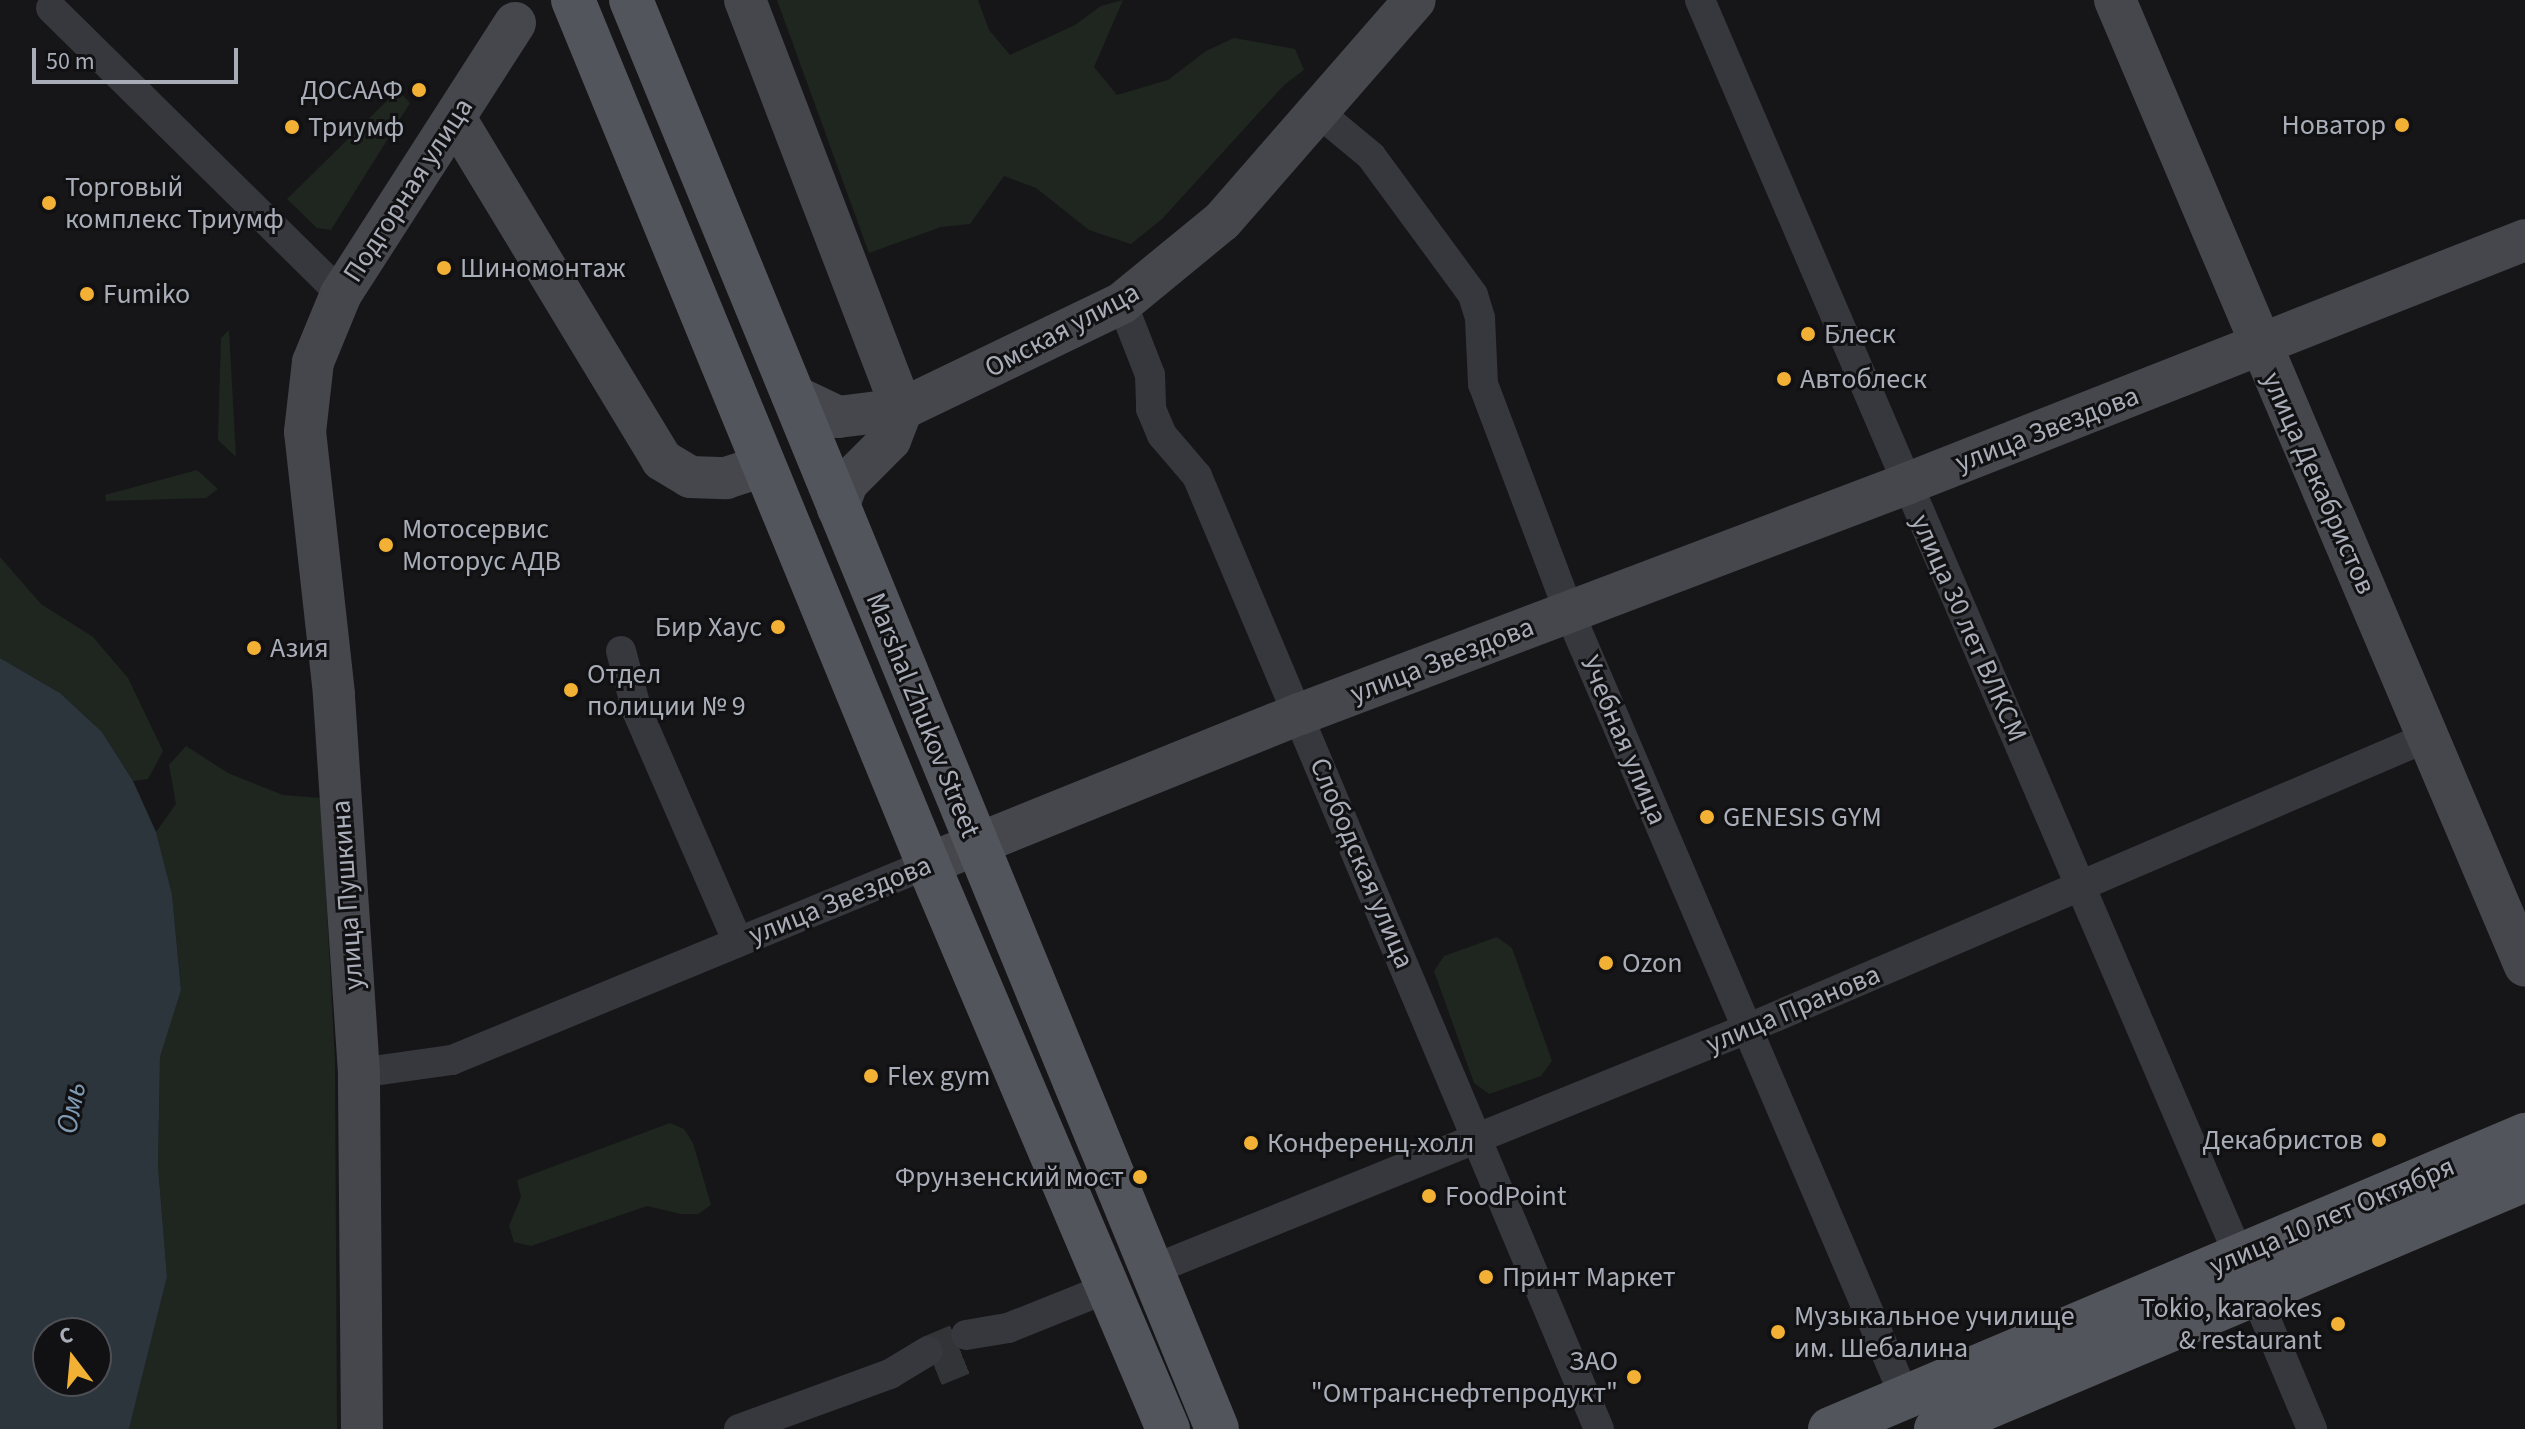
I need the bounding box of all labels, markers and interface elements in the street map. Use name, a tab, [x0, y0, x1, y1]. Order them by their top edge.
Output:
scale bar	[36, 32, 242, 82]
text: 50 m	[46, 44, 95, 79]
place label: ДОСААФ	[300, 73, 403, 107]
marker: ДОСААФ	[410, 81, 428, 99]
street label: Подгорная улица	[336, 92, 480, 288]
place label: Новатор	[2281, 108, 2386, 142]
place label: Триумф	[308, 110, 404, 144]
marker: Новатор	[2393, 116, 2411, 134]
marker: Триумф	[283, 118, 301, 136]
place label: Торговый комплекс Триумф	[65, 170, 284, 236]
marker: Торговый комплекс Триумф	[40, 194, 58, 212]
place label: Шиномонтаж	[460, 251, 626, 285]
marker: Шиномонтаж	[435, 259, 453, 277]
street label: Омская улица	[979, 275, 1145, 385]
place label: Fumiko	[103, 277, 190, 311]
marker: Fumiko	[78, 285, 96, 303]
place label: Блеск	[1824, 317, 1896, 351]
marker: Блеск	[1799, 325, 1817, 343]
place label: Автоблеск	[1800, 362, 1927, 396]
street label: улица Декабристов	[2255, 367, 2383, 599]
marker: Автоблеск	[1775, 370, 1793, 388]
street label: улица Звездова	[1951, 379, 2143, 479]
street label: улица 30 лет ВЛКСМ	[1904, 509, 2034, 747]
place label: Мотосервис Моторус АДВ	[402, 512, 561, 578]
marker: Мотосервис Моторус АДВ	[377, 536, 395, 554]
street label: Marshal Zhukov Street	[859, 588, 987, 842]
place label: Бир Хаус	[655, 610, 762, 644]
street label: улица Звездова	[1346, 610, 1538, 710]
marker: Бир Хаус	[769, 618, 787, 636]
place label: Азия	[270, 631, 329, 665]
marker: Азия	[245, 639, 263, 657]
street label: Учебная улица	[1573, 650, 1675, 830]
place label: Отдел полиции № 9	[587, 657, 746, 723]
marker: Отдел полиции № 9	[562, 681, 580, 699]
street label: Слободская улица	[1303, 753, 1421, 973]
street label: улица Пушкина	[324, 799, 370, 991]
place label: GENESIS GYM	[1723, 800, 1882, 834]
marker: GENESIS GYM	[1698, 808, 1716, 826]
street label: улица Звездова	[744, 848, 936, 952]
place label: Ozon	[1622, 946, 1682, 980]
marker: Ozon	[1597, 954, 1615, 972]
street label: улица Пранова	[1701, 957, 1885, 1061]
place label: Flex gym	[887, 1059, 991, 1093]
marker: Flex gym	[862, 1067, 880, 1085]
water label: Омь	[49, 1079, 95, 1137]
place label: Декабристов	[2202, 1123, 2363, 1157]
place label: Конференц-холл	[1267, 1126, 1474, 1160]
marker: Декабристов	[2370, 1131, 2388, 1149]
marker: Конференц-холл	[1242, 1134, 1260, 1152]
street label: улица 10 лет Октября	[2205, 1149, 2459, 1283]
place label: Фрунзенский мост	[895, 1160, 1124, 1194]
marker: Фрунзенский мост	[1131, 1168, 1149, 1186]
place label: FoodPoint	[1445, 1179, 1566, 1213]
marker: FoodPoint	[1420, 1187, 1438, 1205]
place label: Принт Маркет	[1502, 1260, 1676, 1294]
marker: Принт Маркет	[1477, 1268, 1495, 1286]
place label: Tokio, karaokes & restaurant	[2140, 1291, 2322, 1357]
place label: Музыкальное училище им. Шебалина	[1794, 1299, 2075, 1365]
marker: Tokio, karaokes & restaurant	[2329, 1315, 2347, 1333]
north arrow	[32, 1317, 112, 1397]
text: С	[55, 1319, 77, 1353]
marker: Музыкальное училище им. Шебалина	[1769, 1323, 1787, 1341]
place label: ЗАО "Омтранснефтепродукт"	[1311, 1344, 1618, 1410]
marker: ЗАО "Омтранснефтепродукт"	[1625, 1368, 1643, 1386]

